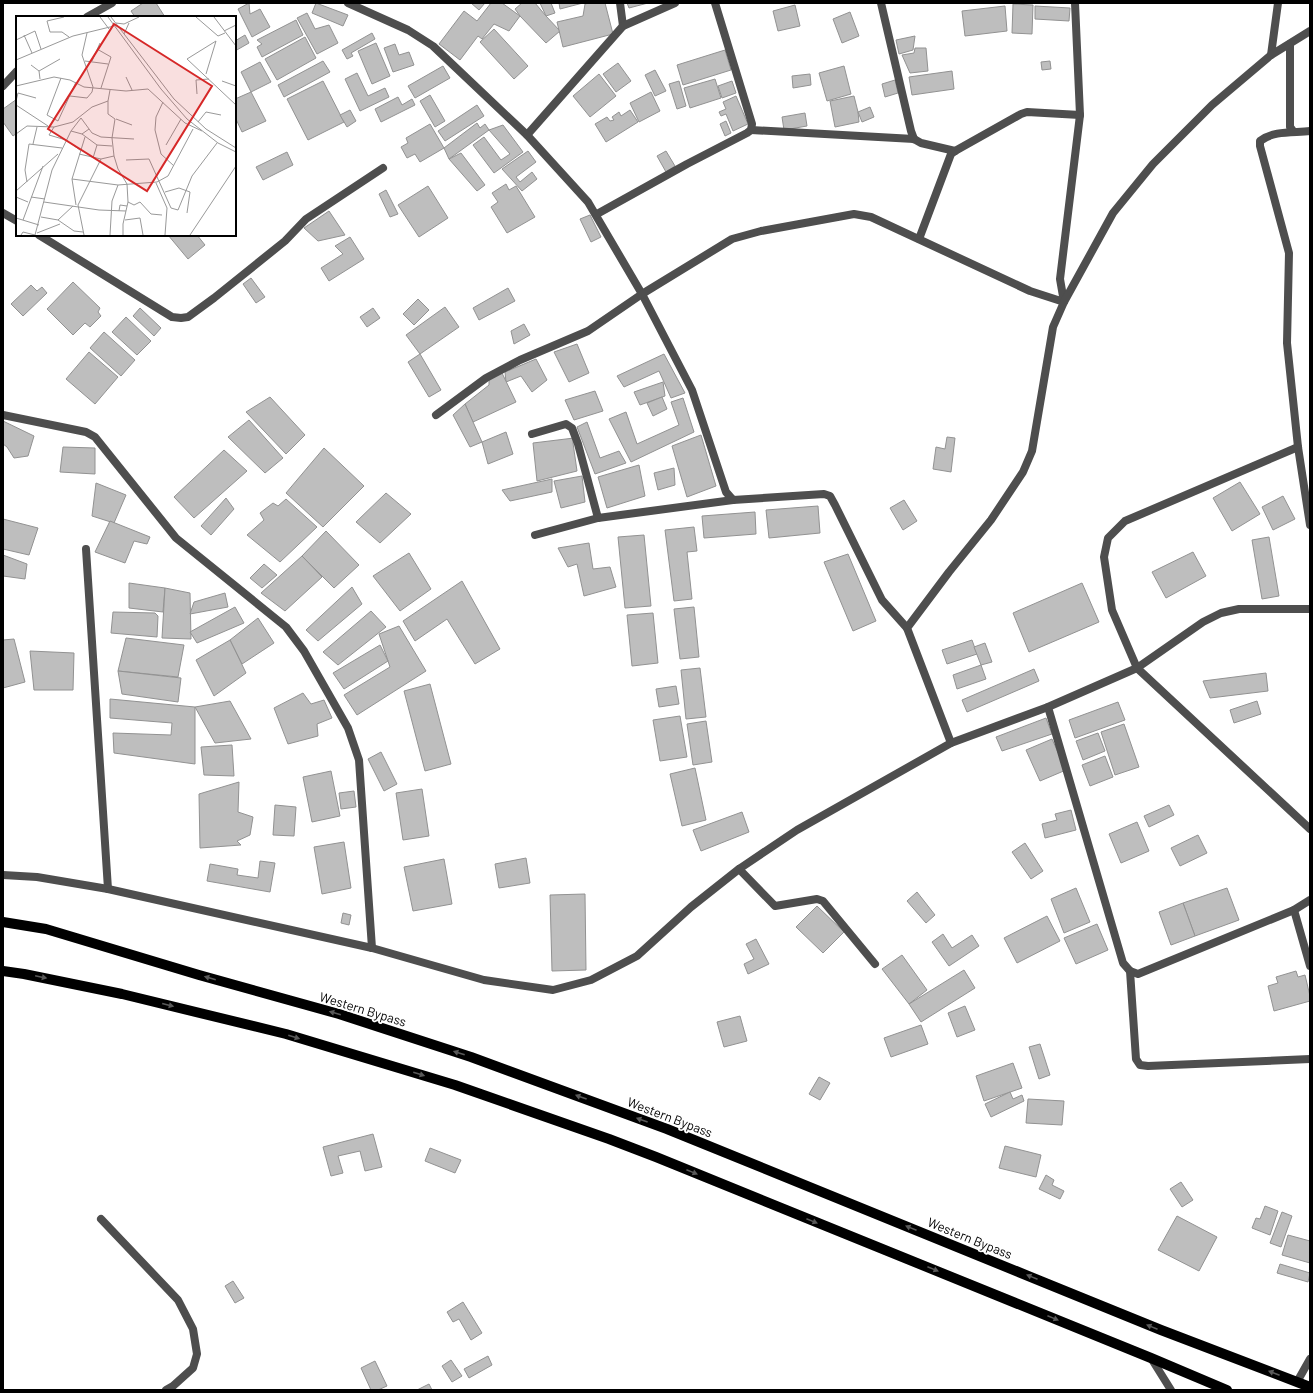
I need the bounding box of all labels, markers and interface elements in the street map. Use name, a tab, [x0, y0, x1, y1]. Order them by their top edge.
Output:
inset map	[16, 16, 236, 236]
one-way arrow	[35, 975, 48, 981]
one-way arrow	[204, 975, 216, 981]
street label: Western Bypass	[318, 988, 408, 1030]
one-way arrow	[162, 1003, 175, 1009]
one-way arrow	[329, 1010, 341, 1016]
one-way arrow	[289, 1034, 301, 1040]
one-way arrow	[452, 1050, 464, 1056]
one-way arrow	[413, 1071, 425, 1077]
street label: Western Bypass	[625, 1093, 715, 1141]
one-way arrow	[575, 1094, 587, 1100]
one-way arrow	[636, 1116, 648, 1122]
one-way arrow	[686, 1169, 698, 1175]
street label: Western Bypass	[925, 1214, 1015, 1262]
one-way arrow	[807, 1218, 819, 1224]
one-way arrow	[905, 1225, 917, 1231]
one-way arrow	[927, 1267, 939, 1273]
one-way arrow	[1025, 1274, 1037, 1280]
one-way arrow	[1048, 1316, 1060, 1322]
one-way arrow	[1146, 1323, 1158, 1329]
one-way arrow	[1267, 1369, 1279, 1375]

